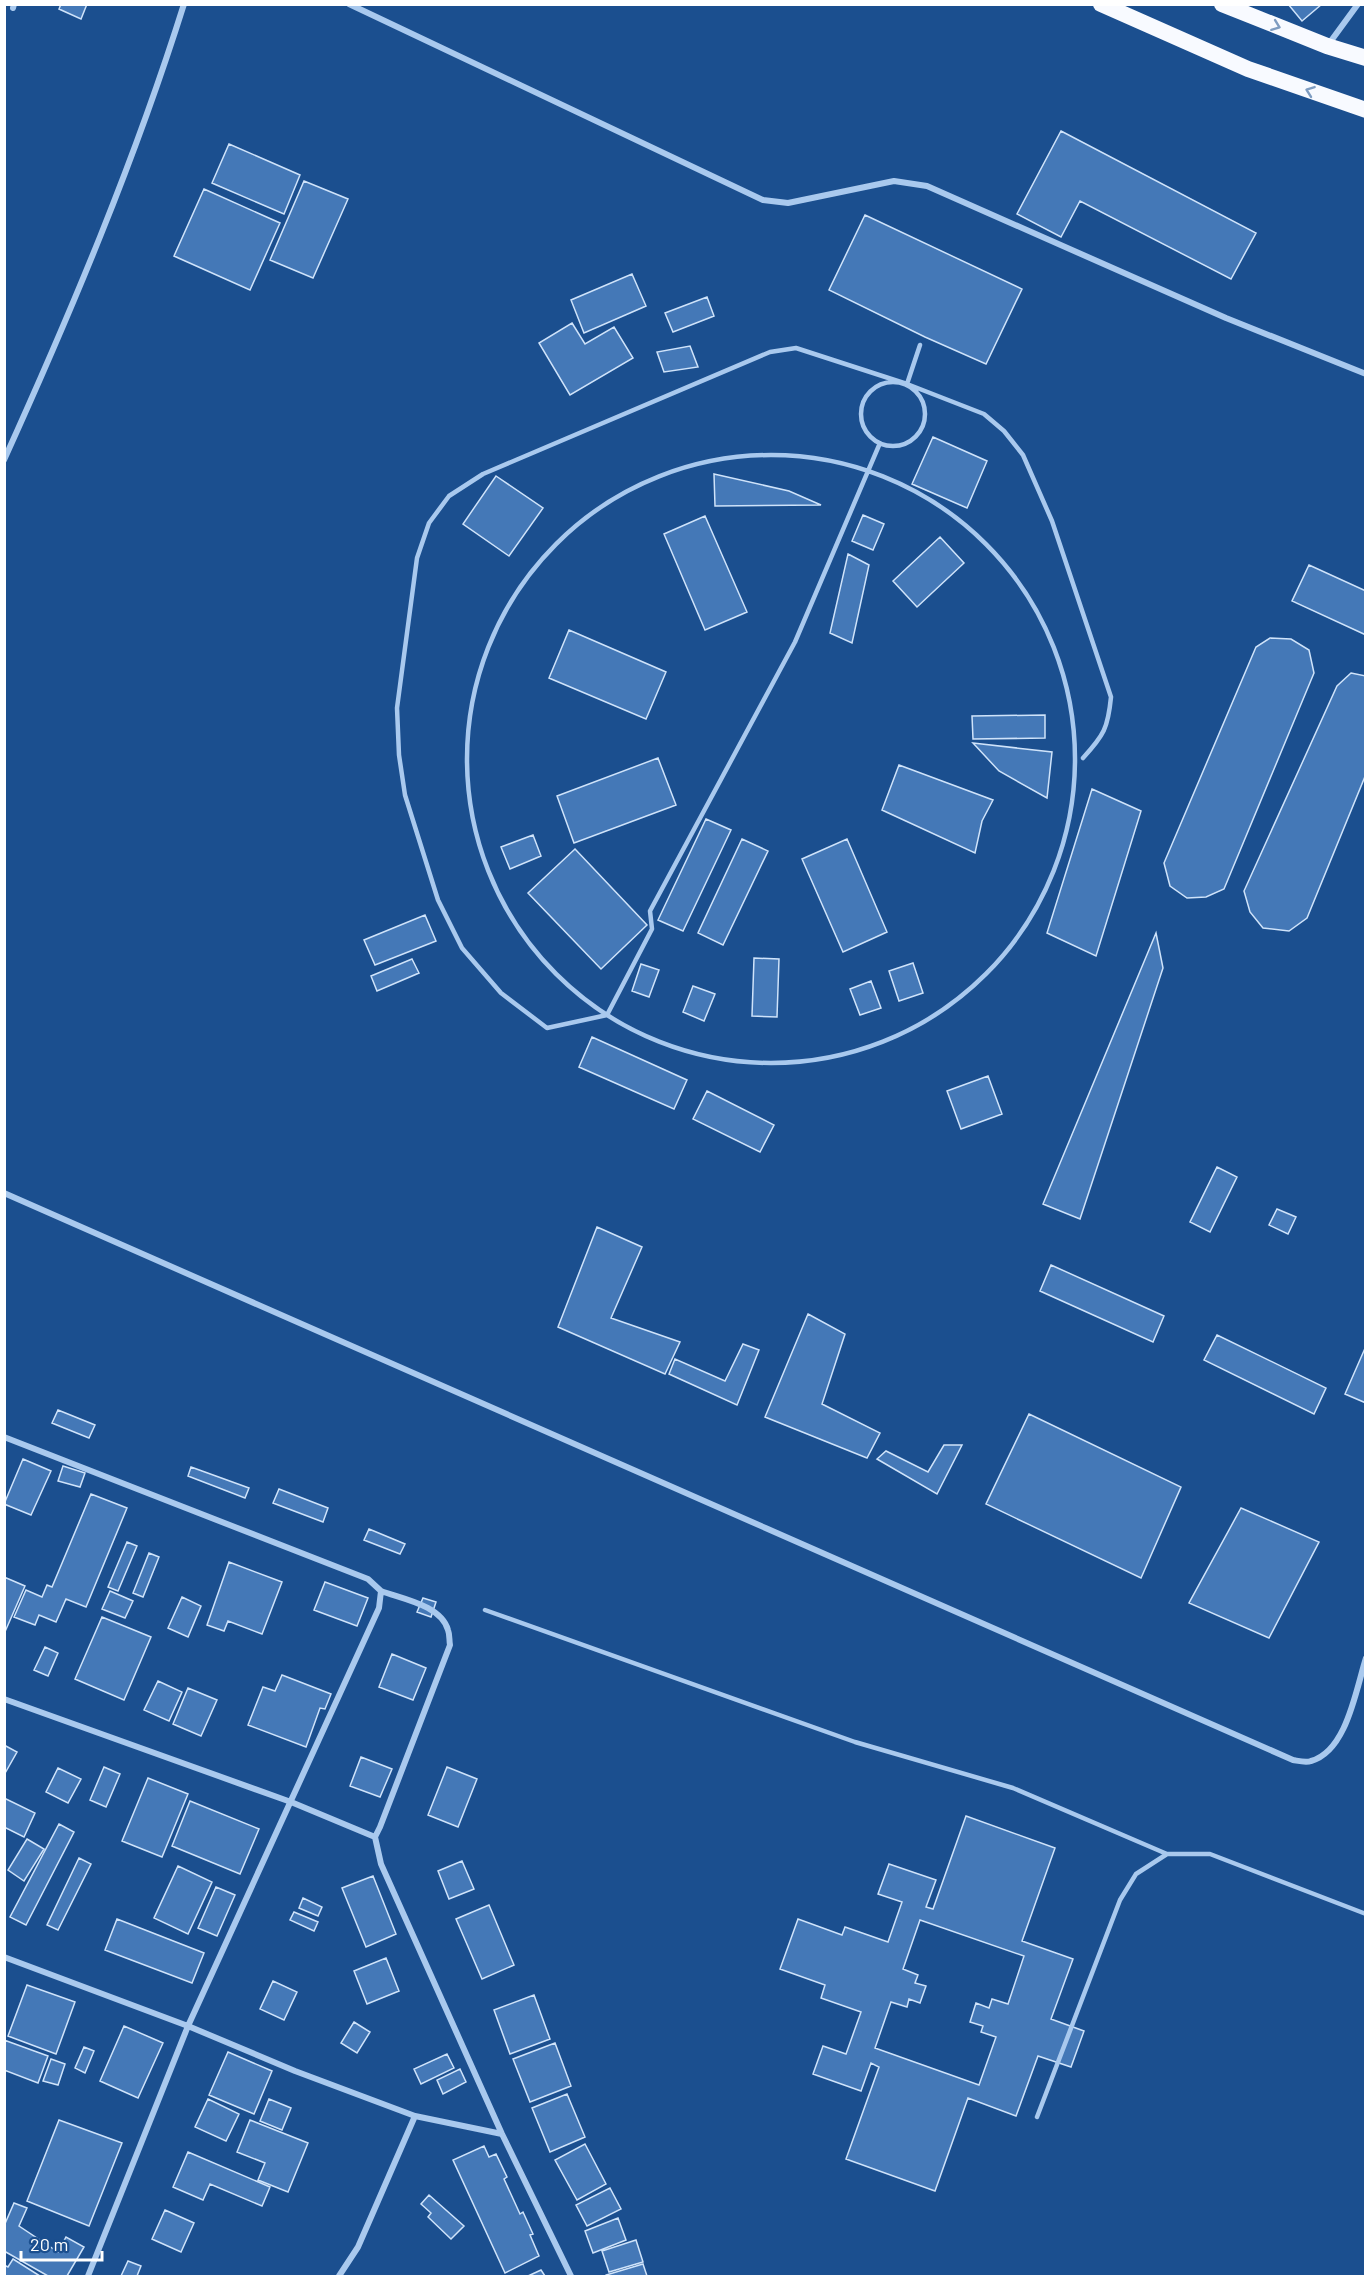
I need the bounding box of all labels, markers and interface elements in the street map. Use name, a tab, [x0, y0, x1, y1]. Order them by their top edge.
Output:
one-way arrow	[1270, 19, 1281, 31]
one-way arrow	[1305, 86, 1316, 99]
scale bar	[21, 2224, 102, 2262]
text: 20 m	[30, 2233, 68, 2255]

